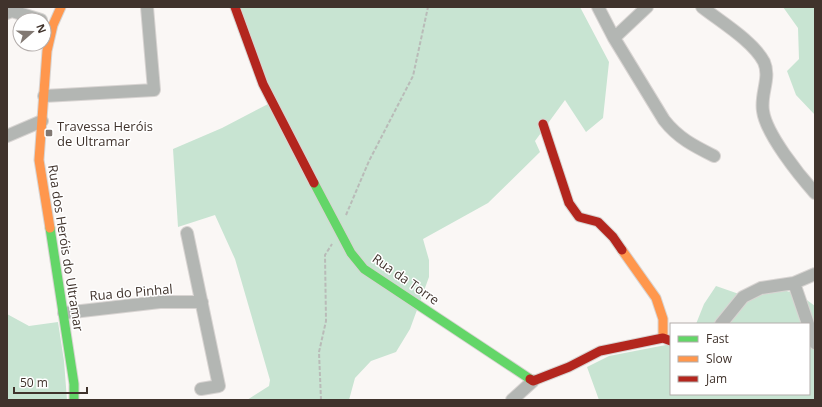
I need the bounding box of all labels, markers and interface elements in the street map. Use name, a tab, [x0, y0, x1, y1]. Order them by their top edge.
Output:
north arrow	[12, 12, 52, 52]
text: N	[33, 22, 50, 35]
place label: Travessa Heróis de Ultramar	[57, 117, 153, 150]
marker: Travessa Heróis de Ultramar	[44, 128, 54, 138]
street label: Rua dos Heróis do Ultramar	[44, 163, 88, 333]
street label: Rua da Torre	[369, 249, 443, 309]
street label: Rua do Pinhal	[89, 279, 173, 305]
legend	[670, 323, 810, 395]
text: Fast	[706, 330, 729, 347]
text: Slow	[706, 350, 733, 367]
scale bar	[14, 369, 87, 395]
text: Jam	[705, 370, 727, 387]
text: 50 m	[20, 374, 48, 391]

